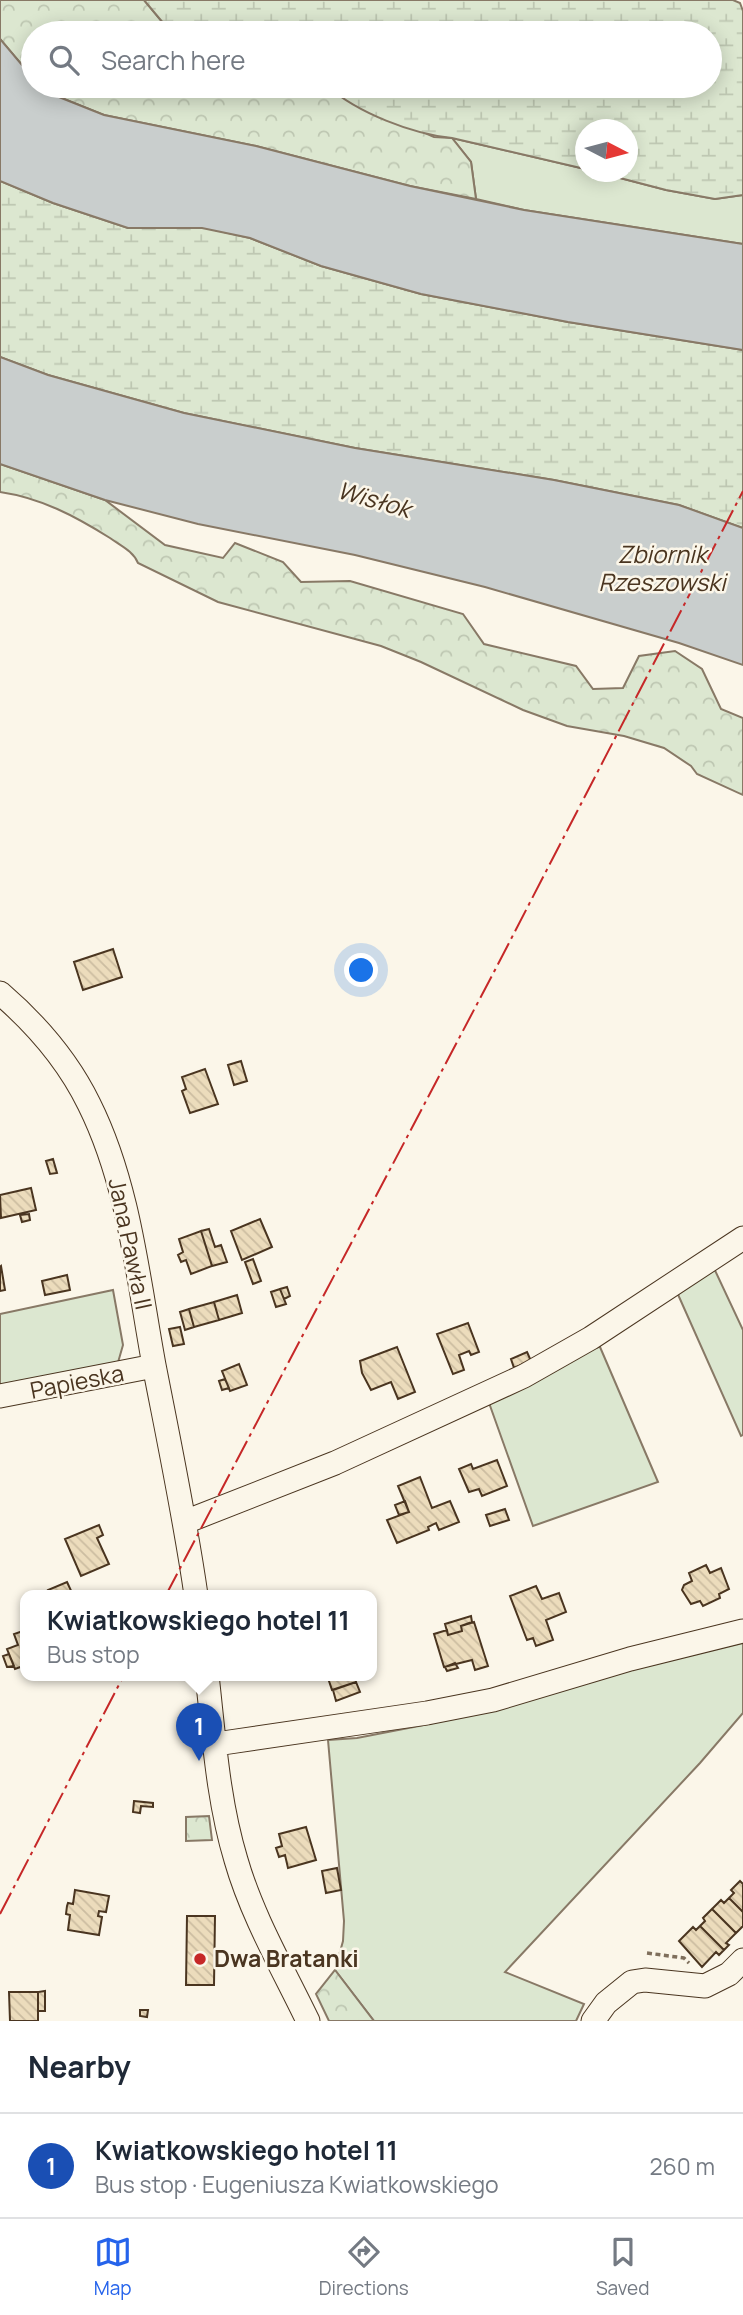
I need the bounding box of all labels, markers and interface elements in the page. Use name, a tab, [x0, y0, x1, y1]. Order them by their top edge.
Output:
search box	[21, 21, 722, 98]
icon: search	[45, 41, 83, 79]
text: Search here	[101, 42, 246, 78]
north arrow	[575, 119, 638, 182]
water label: Wisłok	[334, 472, 418, 526]
water label: Zbiornik Rzeszowski	[598, 537, 729, 598]
your location	[344, 953, 378, 987]
street label: Jana Pawła II	[101, 1175, 161, 1312]
street label: Papieska	[27, 1356, 126, 1406]
popup	[20, 1590, 377, 1681]
text: Kwiatkowskiego hotel 11	[47, 1602, 350, 1638]
text: Bus stop	[47, 1638, 140, 1670]
pin: 1	[176, 1703, 222, 1761]
place label: Dwa Bratanki	[214, 1942, 359, 1974]
marker: Dwa Bratanki	[192, 1951, 208, 1967]
text: Nearby	[28, 2046, 131, 2087]
text: Kwiatkowskiego hotel 11	[95, 2132, 398, 2168]
text: 1	[46, 2150, 56, 2182]
text: 260 m	[649, 2150, 715, 2182]
text: Bus stop · Eugeniusza Kwiatkowskiego	[95, 2168, 499, 2200]
tab: Map	[94, 2233, 132, 2301]
tab: Directions	[319, 2233, 409, 2301]
tab: Saved	[596, 2233, 649, 2301]

